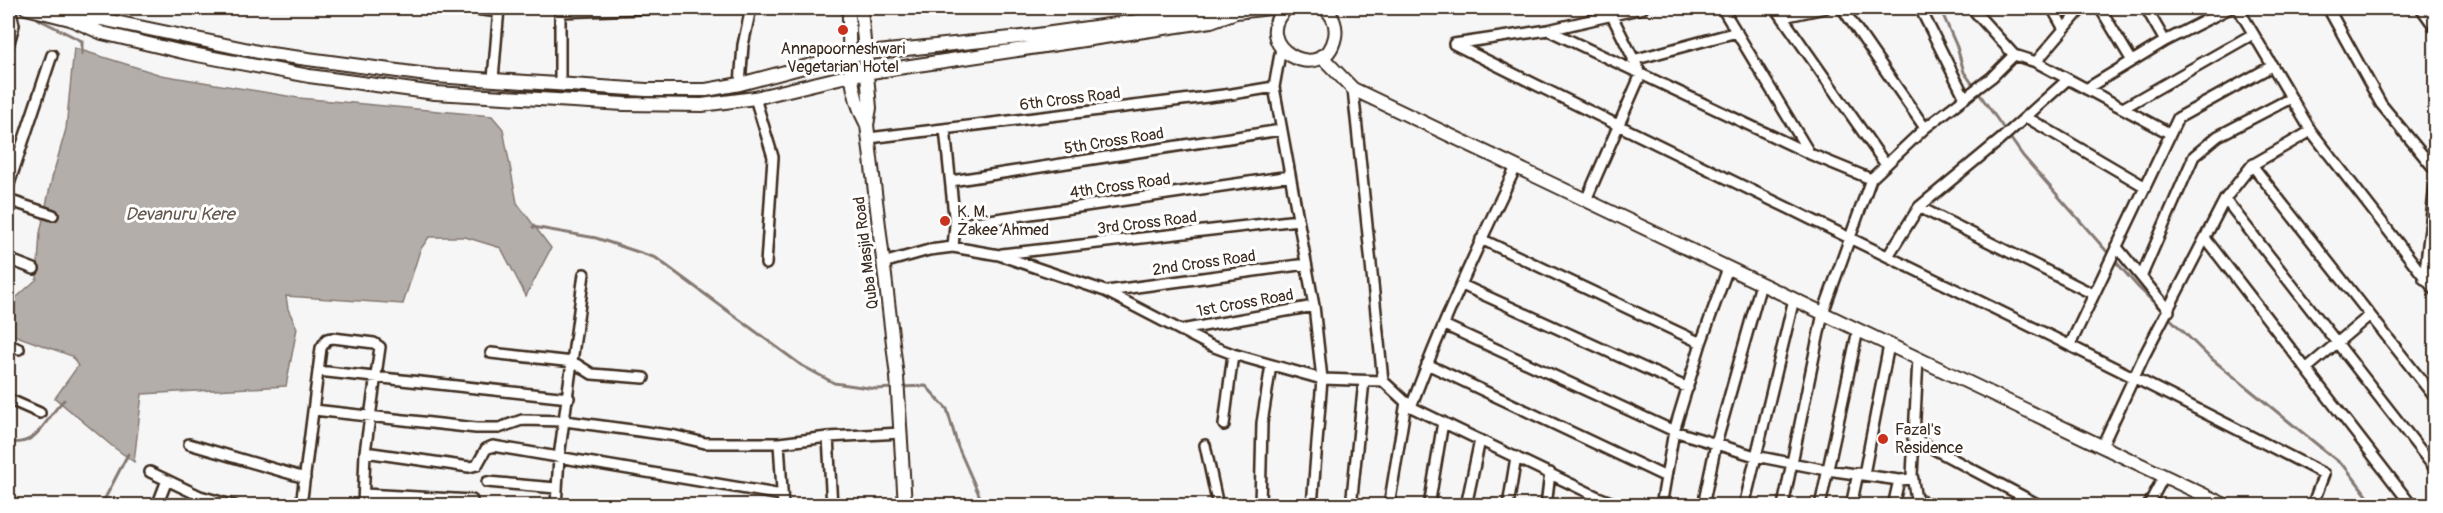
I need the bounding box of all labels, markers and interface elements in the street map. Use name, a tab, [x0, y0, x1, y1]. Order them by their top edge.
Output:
marker: Annapoorneshwari Vegetarian Hotel	[836, 23, 850, 37]
place label: Annapoorneshwari Vegetarian Hotel	[781, 39, 906, 77]
street label: 6th Cross Road	[1018, 83, 1122, 115]
street label: 5th Cross Road	[1063, 123, 1165, 159]
street label: 4th Cross Road	[1068, 169, 1172, 203]
street label: Quba Masjid Road	[849, 195, 883, 311]
place label: K. M. Zakee Ahmed	[957, 202, 1049, 240]
water label: Devanuru Kere	[125, 203, 237, 226]
street label: 3rd Cross Road	[1096, 207, 1198, 239]
marker: K. M. Zakee Ahmed	[938, 214, 952, 228]
street label: 2nd Cross Road	[1151, 246, 1257, 280]
street label: 1st Cross Road	[1195, 285, 1295, 321]
place label: Fazal's Residence	[1895, 420, 1963, 458]
marker: Fazal's Residence	[1876, 432, 1890, 446]

